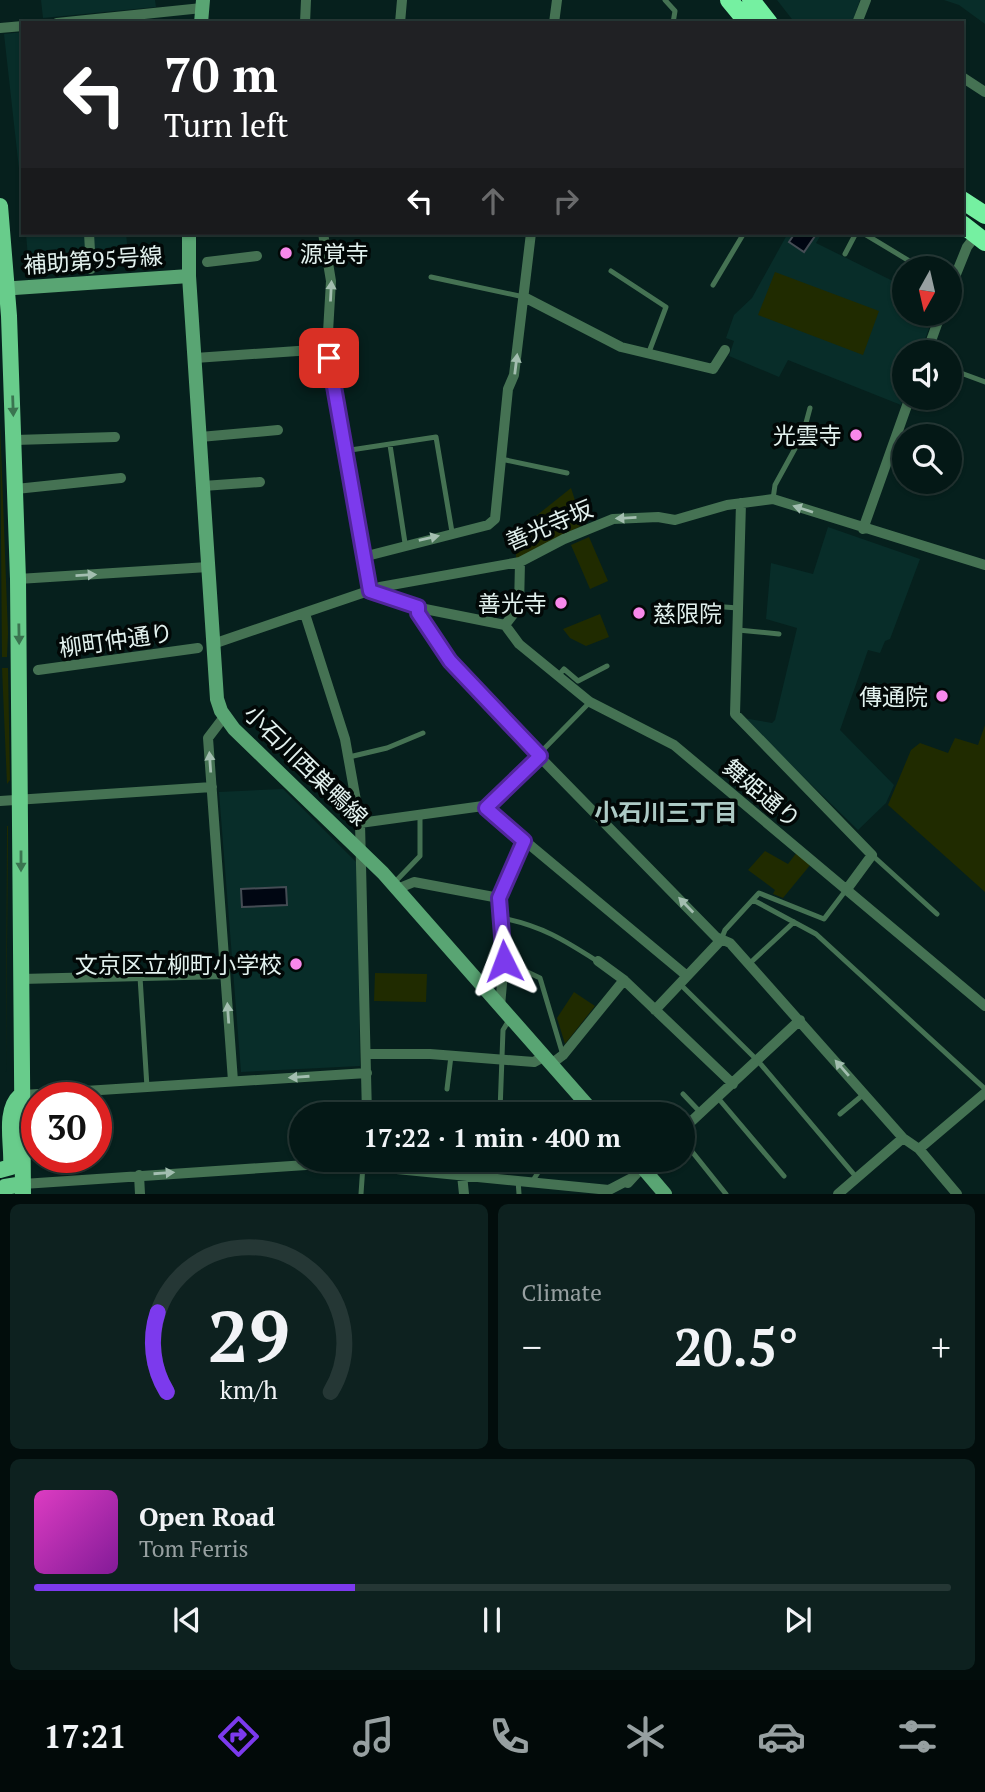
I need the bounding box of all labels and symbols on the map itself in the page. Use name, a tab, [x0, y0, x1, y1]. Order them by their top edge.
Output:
place label: 源覚寺	[300, 238, 369, 269]
street label: 補助第95号線	[22, 240, 164, 280]
marker: 源覚寺	[278, 245, 294, 261]
north arrow	[892, 256, 962, 326]
one-way arrow	[325, 279, 336, 301]
pin	[299, 328, 359, 388]
one-way arrow	[510, 353, 521, 375]
one-way arrow	[8, 395, 19, 417]
place label: 光雲寺	[773, 420, 842, 451]
marker: 光雲寺	[848, 427, 864, 443]
street label: 善光寺坂	[501, 493, 597, 557]
one-way arrow	[792, 503, 813, 514]
one-way arrow	[615, 513, 637, 524]
one-way arrow	[418, 532, 440, 543]
one-way arrow	[76, 569, 98, 580]
place label: 善光寺	[478, 588, 547, 619]
marker: 善光寺	[553, 595, 569, 611]
place label: 慈限院	[653, 598, 722, 629]
marker: 慈限院	[631, 605, 647, 621]
street label: 柳町仲通り	[57, 617, 175, 663]
one-way arrow	[14, 623, 25, 645]
place label: 傳通院	[859, 681, 928, 712]
marker: 傳通院	[934, 688, 950, 704]
street label: 小石川西巣鴨線	[237, 698, 375, 832]
one-way arrow	[204, 751, 215, 773]
street label: 舞姫通り	[717, 752, 807, 834]
district label: 小石川三丁目	[594, 796, 738, 828]
one-way arrow	[15, 850, 27, 872]
one-way arrow	[677, 897, 694, 914]
position arrow	[467, 924, 541, 998]
place label: 文京区立柳町小学校	[75, 949, 282, 980]
marker: 文京区立柳町小学校	[288, 956, 304, 972]
one-way arrow	[222, 1002, 233, 1024]
one-way arrow	[834, 1059, 850, 1077]
one-way arrow	[288, 1072, 310, 1083]
speed limit sign: 30	[21, 1082, 112, 1173]
one-way arrow	[153, 1167, 175, 1178]

